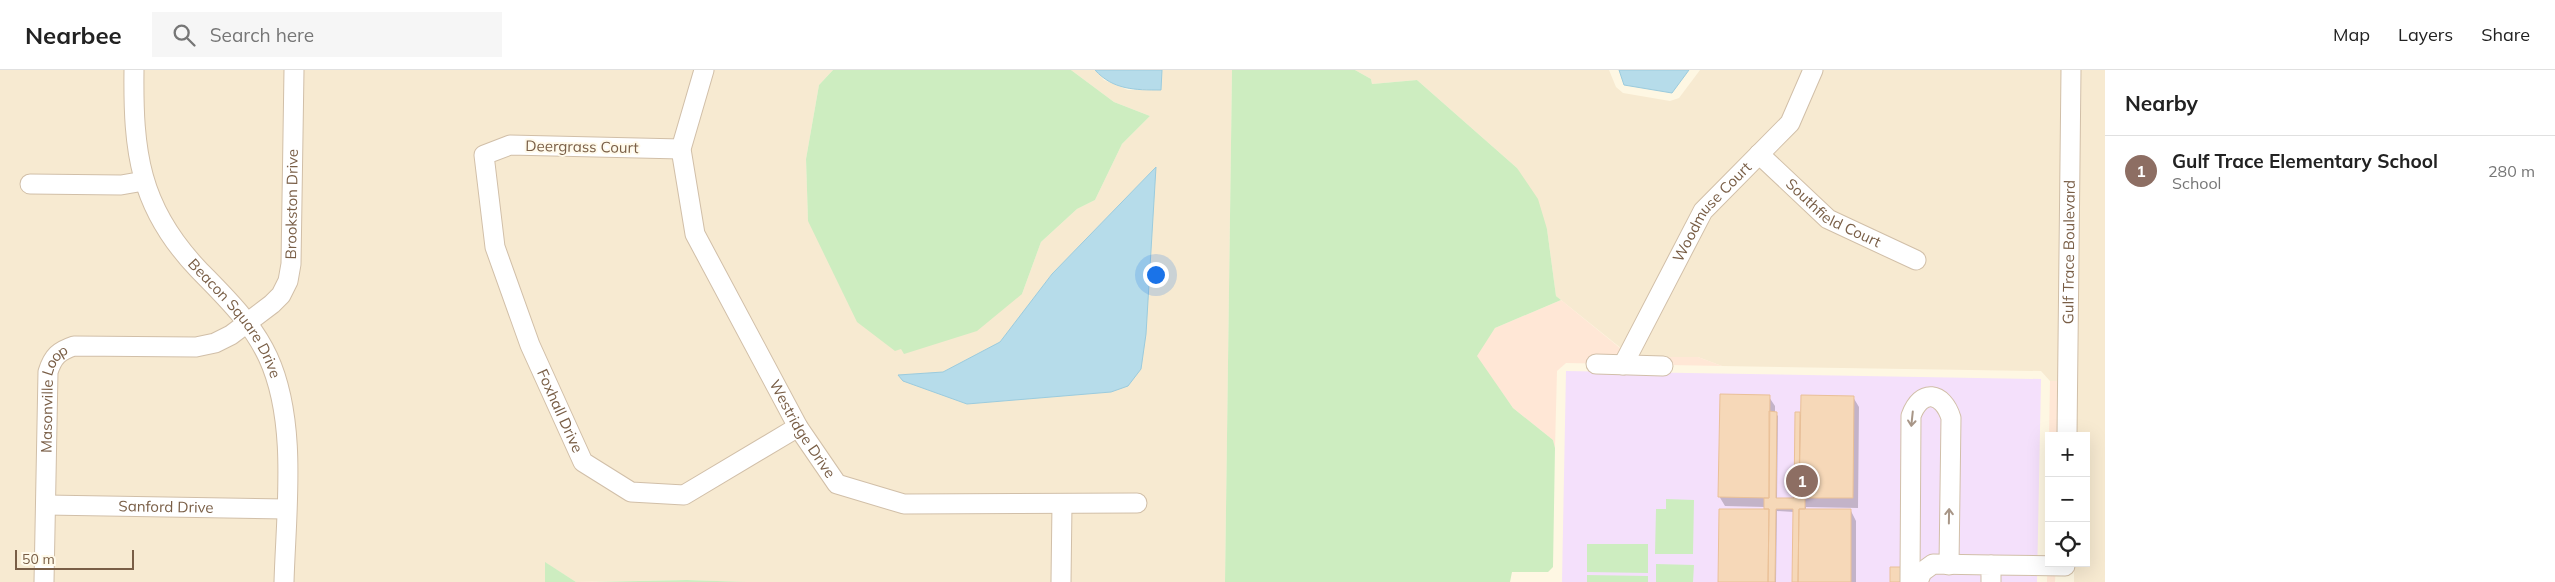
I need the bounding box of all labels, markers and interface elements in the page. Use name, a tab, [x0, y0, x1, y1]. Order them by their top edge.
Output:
search box	[152, 12, 502, 57]
text: Nearbee	[25, 20, 122, 50]
icon: search	[170, 21, 198, 49]
text: Search here	[210, 23, 314, 47]
text: Map	[2333, 23, 2370, 46]
text: Layers	[2398, 23, 2453, 46]
text: Share	[2481, 23, 2530, 46]
text: Nearby	[2125, 90, 2198, 116]
street label: Deergrass Court	[525, 136, 639, 157]
street label: Brookston Drive	[281, 149, 302, 259]
text: Gulf Trace Elementary School	[2172, 149, 2438, 173]
street label: Woodmuse Court	[1668, 158, 1755, 265]
text: 1	[2136, 161, 2146, 181]
text: 280 m	[2488, 161, 2535, 181]
text: School	[2172, 173, 2221, 193]
street label: Southfield Court	[1782, 174, 1884, 251]
street label: Gulf Trace Boulevard	[2058, 180, 2079, 324]
street label: Beacon Square Drive	[184, 254, 285, 380]
your location	[1143, 262, 1169, 288]
street label: Masonville Loop	[36, 340, 71, 453]
street label: Foxhall Drive	[533, 366, 587, 456]
street label: Westridge Drive	[765, 376, 840, 481]
one-way arrow	[1907, 411, 1917, 427]
map controls	[2045, 432, 2090, 567]
button: +	[2045, 432, 2090, 477]
pin: 1	[1786, 462, 1818, 500]
button: −	[2045, 477, 2090, 522]
street label: Sanford Drive	[118, 496, 214, 517]
one-way arrow	[1944, 508, 1954, 524]
button: locate	[2045, 522, 2090, 567]
scale bar	[15, 547, 134, 570]
text: 50 m	[22, 550, 55, 568]

